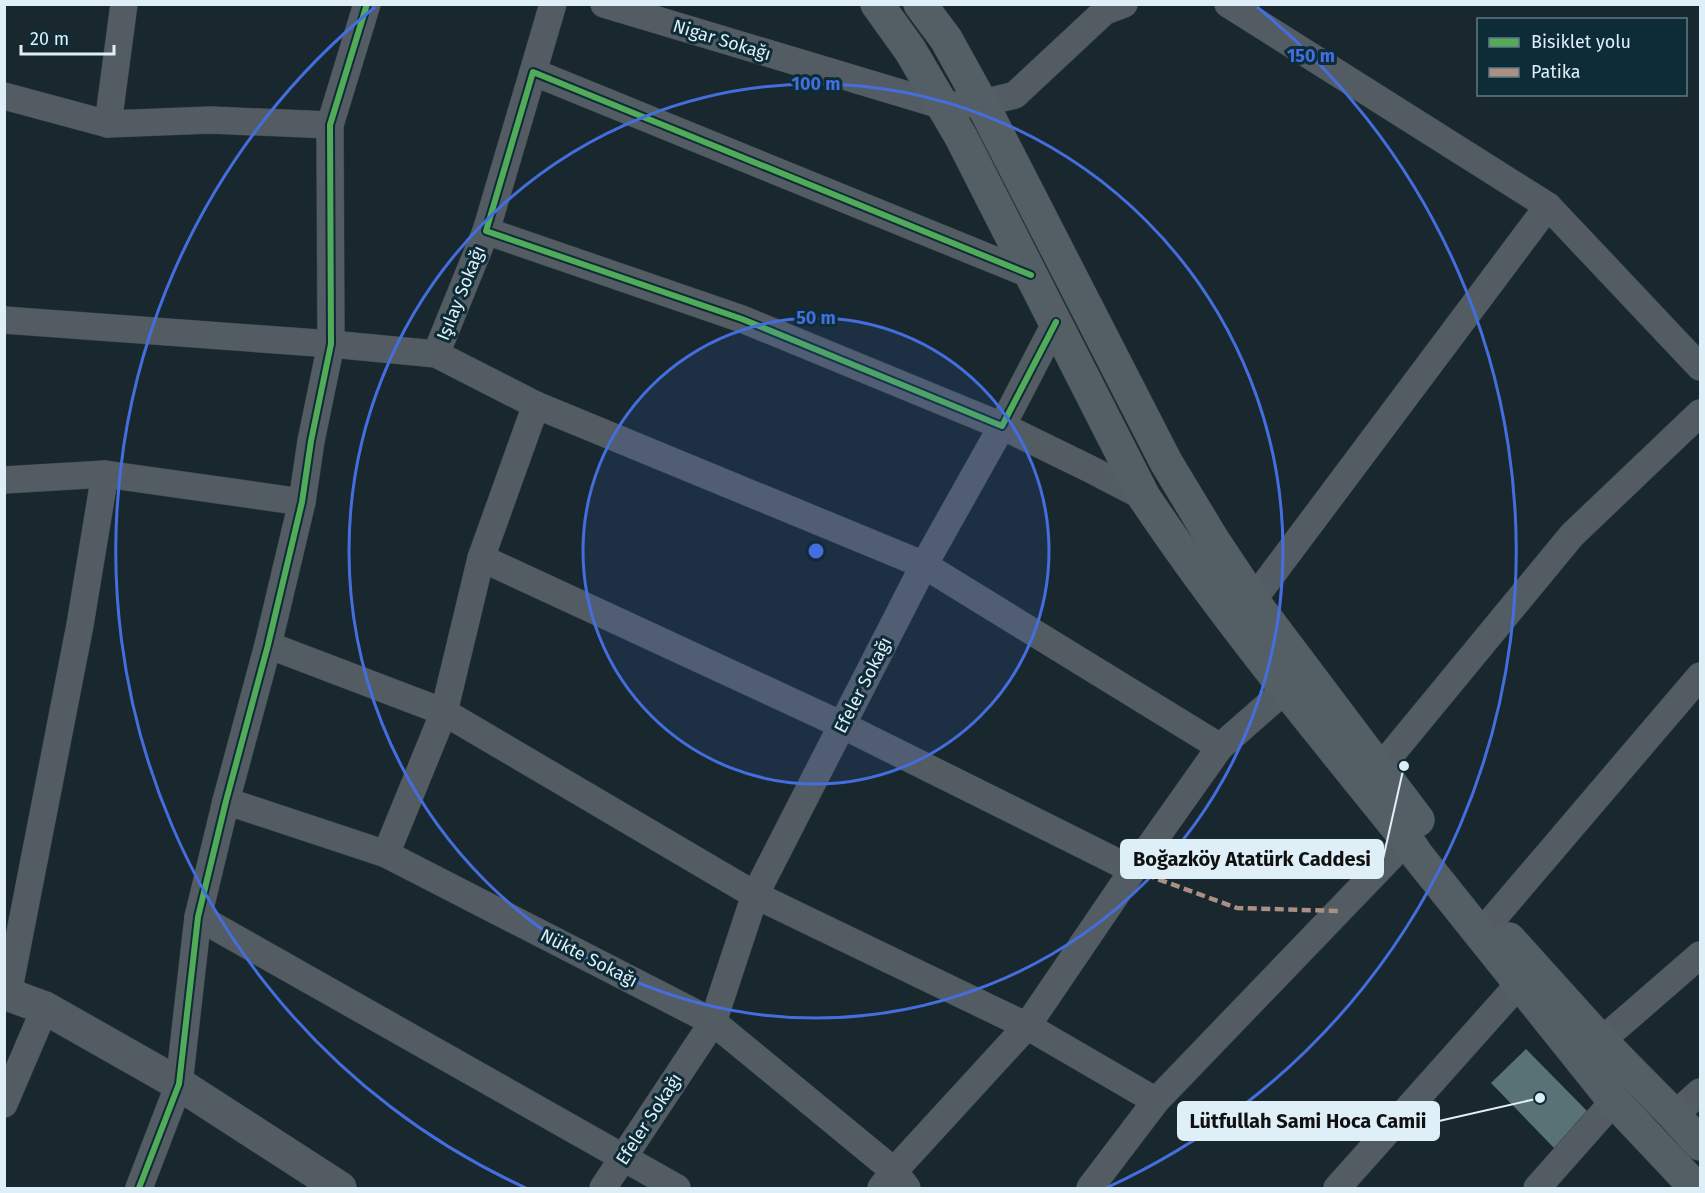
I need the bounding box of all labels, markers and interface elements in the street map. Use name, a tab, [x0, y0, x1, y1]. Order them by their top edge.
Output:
street label: Nigar Sokağı	[670, 15, 774, 65]
scale bar	[21, 18, 114, 56]
legend	[1477, 18, 1687, 96]
text: 20 m	[30, 28, 69, 50]
text: Bisiklet yolu	[1531, 31, 1631, 53]
text: 150 m	[1287, 45, 1335, 67]
text: Patika	[1531, 61, 1581, 83]
text: 100 m	[792, 73, 840, 95]
street label: Işılay Sokağı	[432, 242, 490, 344]
text: 50 m	[796, 307, 836, 329]
centre of rings	[806, 541, 826, 561]
street label: Efeler Sokağı	[829, 633, 897, 737]
callout: Boğazköy Atatürk Caddesi	[1121, 840, 1383, 878]
text: Boğazköy Atatürk Caddesi	[1133, 847, 1371, 871]
street label: Nükte Sokağı	[537, 924, 641, 992]
street label: Efeler Sokağı	[611, 1069, 687, 1169]
callout: Lütfullah Sami Hoca Camii	[1178, 1102, 1439, 1140]
text: Lütfullah Sami Hoca Camii	[1190, 1109, 1426, 1133]

